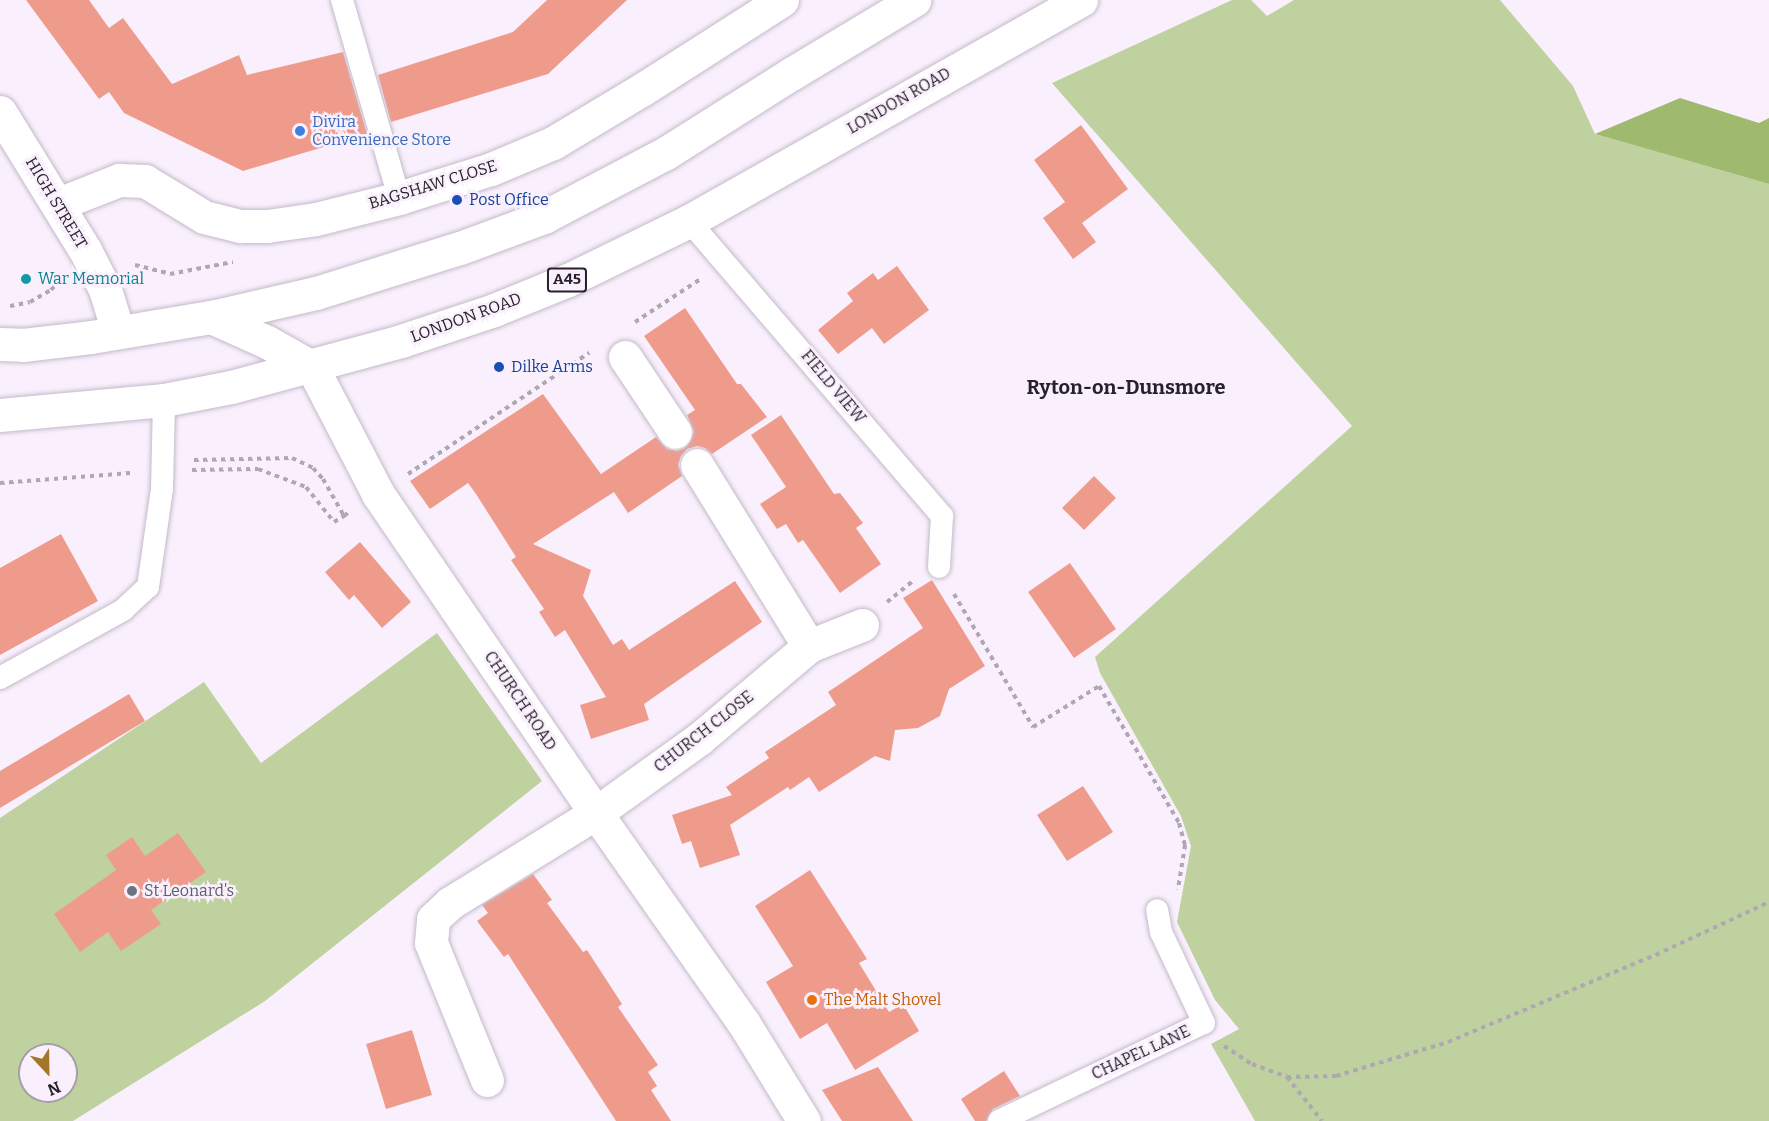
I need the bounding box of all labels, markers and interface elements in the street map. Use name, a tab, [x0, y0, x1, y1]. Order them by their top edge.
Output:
street label: LONDON ROAD	[844, 64, 954, 138]
place label: Divira Convenience Store	[312, 112, 451, 150]
marker: Divira Convenience Store	[293, 124, 307, 138]
street label: HIGH STREET	[21, 154, 91, 252]
street label: BAGSHAW CLOSE	[367, 156, 499, 214]
place label: Post Office	[469, 190, 549, 210]
marker: Post Office	[450, 193, 464, 207]
road number: A45	[546, 268, 588, 292]
place label: War Memorial	[38, 269, 144, 289]
marker: War Memorial	[19, 272, 33, 286]
street label: LONDON ROAD	[408, 289, 524, 347]
street label: FIELD VIEW	[797, 346, 869, 428]
place label: Dilke Arms	[511, 357, 593, 377]
marker: Dilke Arms	[492, 360, 506, 374]
district label: Ryton-on-Dunsmore	[1027, 375, 1225, 399]
street label: CHURCH ROAD	[480, 648, 560, 754]
street label: CHURCH CLOSE	[650, 687, 758, 777]
place label: St Leonard's	[144, 881, 234, 901]
marker: St Leonard's	[125, 884, 139, 898]
place label: The Malt Shovel	[824, 990, 941, 1010]
marker: The Malt Shovel	[805, 993, 819, 1007]
street label: CHAPEL LANE	[1089, 1022, 1193, 1084]
north arrow	[18, 1043, 78, 1103]
text: N	[45, 1077, 63, 1099]

